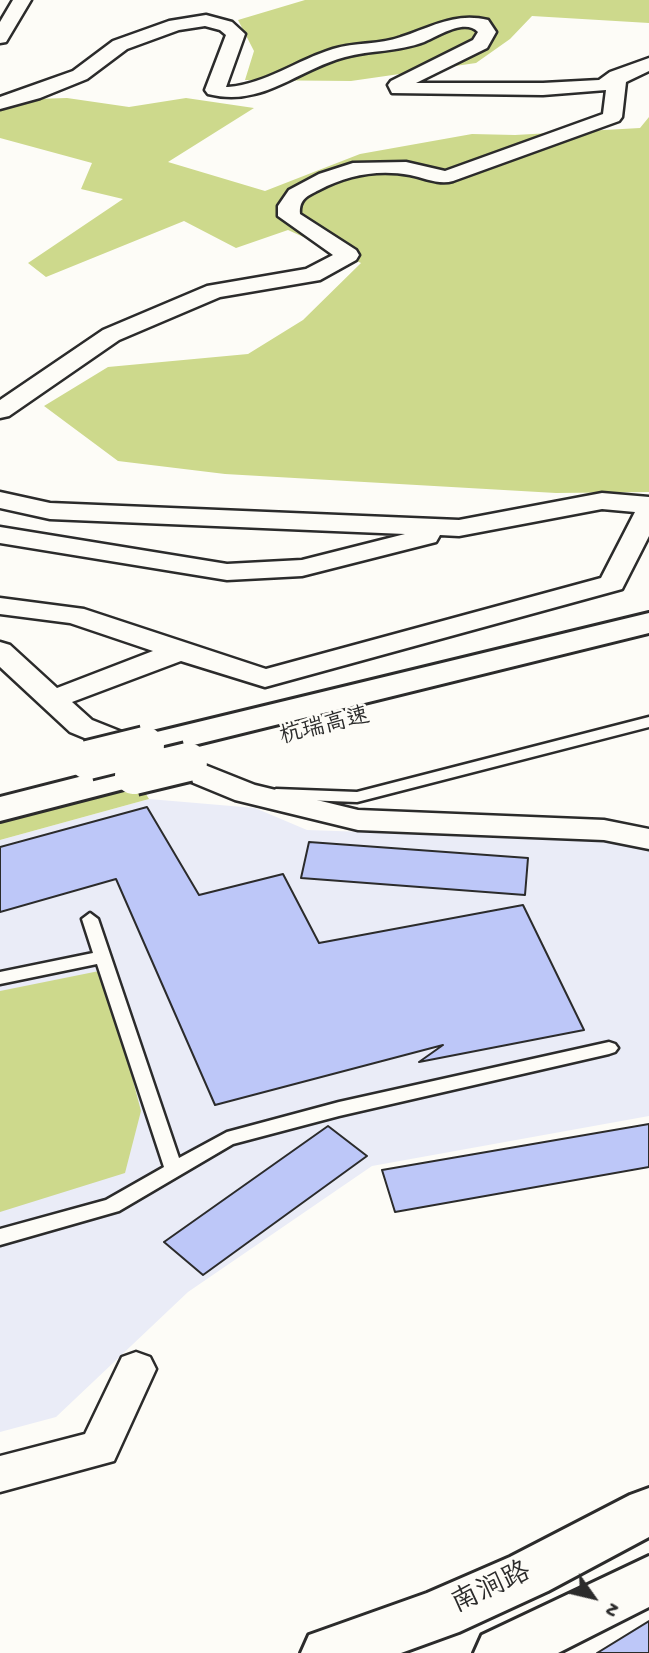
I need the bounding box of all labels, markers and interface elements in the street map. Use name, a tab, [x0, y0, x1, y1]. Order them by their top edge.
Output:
street label: 杭瑞高速	[277, 703, 373, 753]
street label: 南涧路	[447, 1557, 537, 1623]
north arrow	[558, 1562, 628, 1632]
text: N	[598, 1597, 624, 1621]

